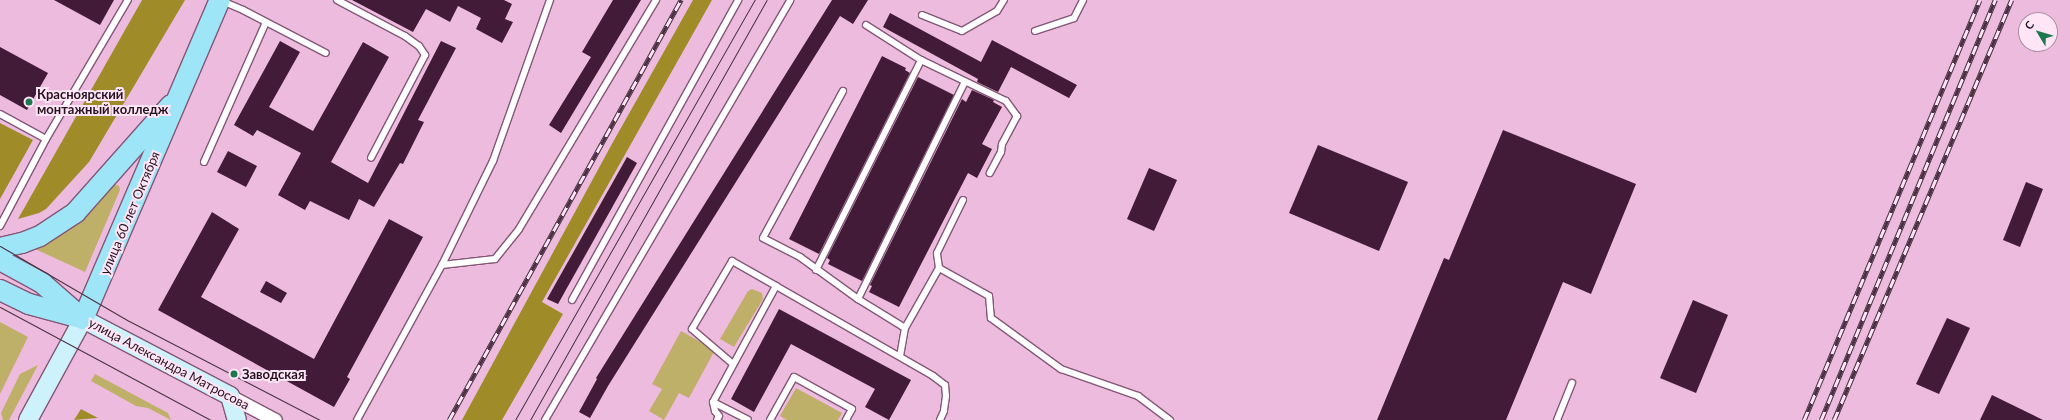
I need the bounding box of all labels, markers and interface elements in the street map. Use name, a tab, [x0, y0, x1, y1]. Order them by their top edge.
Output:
north arrow	[2018, 12, 2058, 52]
text: С	[2022, 18, 2036, 32]
place label: Красноярский монтажный колледж	[37, 87, 168, 118]
marker: Красноярский монтажный колледж	[24, 97, 34, 107]
street label: улица 60 лет Октября	[97, 149, 163, 277]
street label: улица Александра Матросова	[86, 315, 252, 413]
place label: Заводская	[242, 366, 305, 382]
marker: Заводская	[229, 369, 239, 379]

